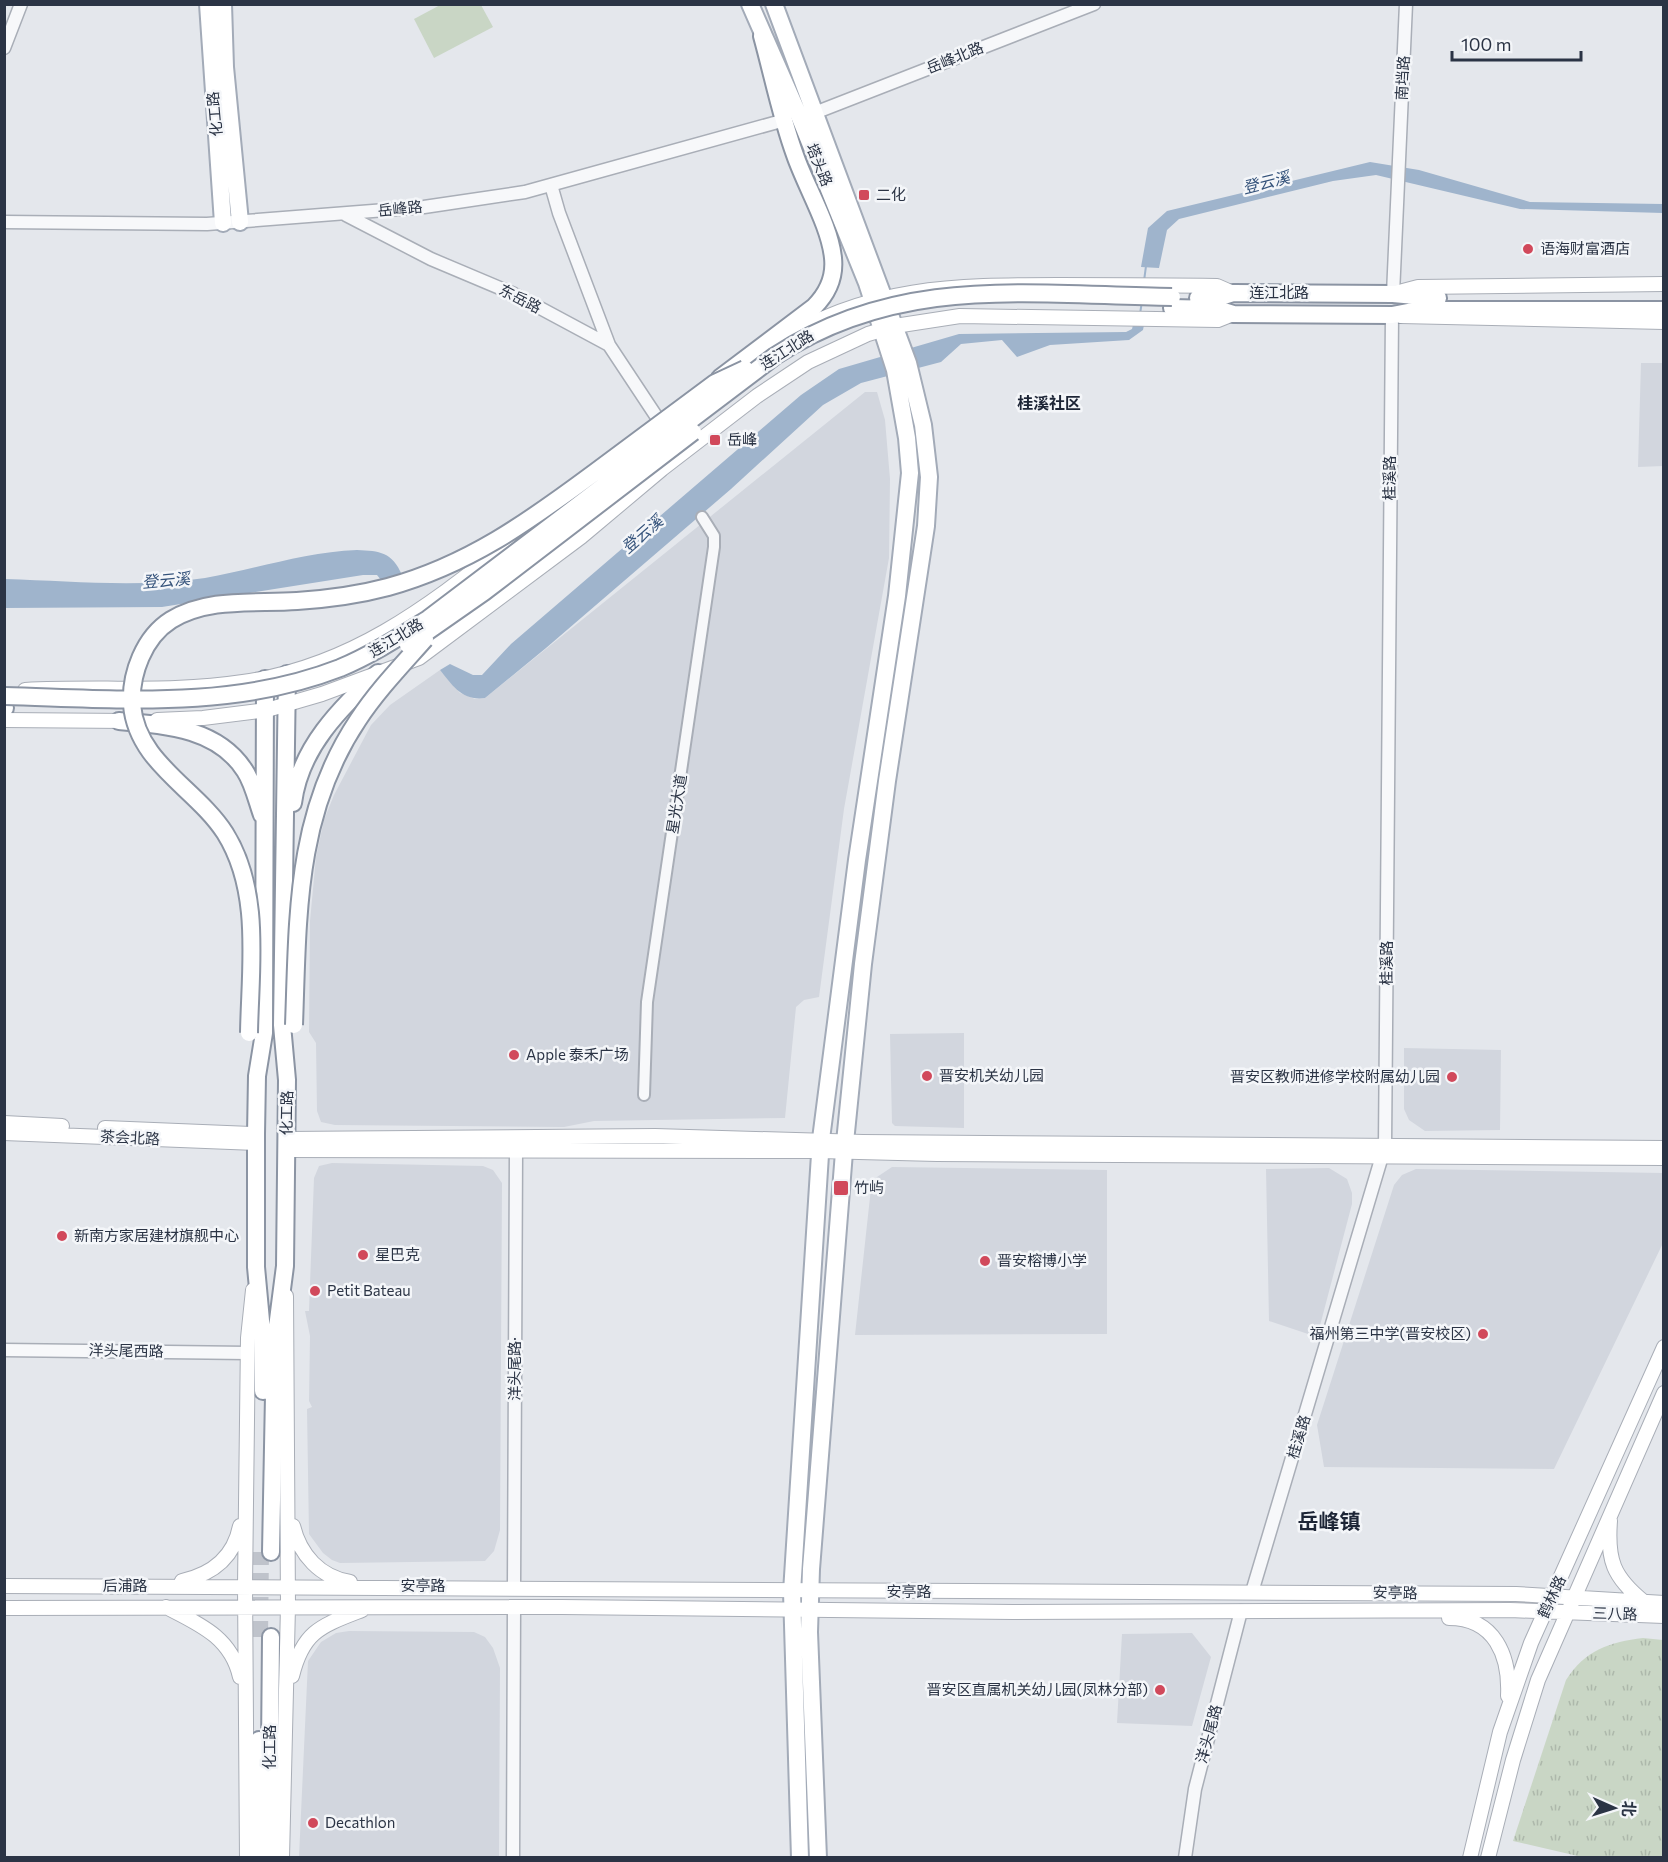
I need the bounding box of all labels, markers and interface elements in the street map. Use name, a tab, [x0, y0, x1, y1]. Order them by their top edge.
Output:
scale bar	[1452, 24, 1581, 62]
text: 100 m	[1461, 33, 1511, 55]
street label: 岳峰北路	[923, 37, 986, 77]
street label: 南垱路	[1392, 55, 1412, 101]
street label: 化工路	[203, 91, 225, 137]
street label: 塔头路	[803, 140, 837, 189]
water label: 登云溪	[1240, 166, 1293, 197]
place label: 二化	[876, 185, 906, 203]
marker: 二化	[857, 188, 871, 202]
street label: 岳峰路	[377, 197, 423, 219]
place label: 语海财富酒店	[1540, 239, 1630, 257]
marker: 语海财富酒店	[1521, 242, 1535, 256]
street label: 东岳路	[496, 280, 545, 316]
street label: 连江北路	[1249, 283, 1309, 301]
street label: 连江北路	[756, 326, 817, 373]
district label: 桂溪社区	[1017, 393, 1081, 412]
place label: 岳峰	[727, 430, 757, 448]
marker: 岳峰	[708, 433, 722, 447]
street label: 桂溪路	[1380, 455, 1398, 501]
water label: 登云溪	[617, 509, 668, 557]
water label: 登云溪	[141, 568, 193, 591]
street label: 连江北路	[365, 614, 426, 660]
street label: 星光大道	[662, 773, 690, 835]
street label: 桂溪路	[1377, 940, 1395, 986]
place label: Apple 泰禾广场	[526, 1045, 629, 1063]
marker: Apple 泰禾广场	[507, 1048, 521, 1062]
place label: 晋安机关幼儿园	[939, 1066, 1044, 1084]
place label: 晋安区教师进修学校附属幼儿园	[1230, 1067, 1440, 1085]
marker: 晋安机关幼儿园	[920, 1069, 934, 1083]
marker: 晋安区教师进修学校附属幼儿园	[1445, 1070, 1459, 1084]
street label: 化工路	[277, 1090, 295, 1136]
street label: 茶会北路	[100, 1126, 160, 1148]
place label: 竹屿	[854, 1178, 884, 1196]
marker: 竹屿	[832, 1179, 850, 1197]
place label: 新南方家居建材旗舰中心	[74, 1226, 239, 1244]
marker: 新南方家居建材旗舰中心	[55, 1229, 69, 1243]
place label: 星巴克	[375, 1245, 420, 1263]
marker: 星巴克	[356, 1248, 370, 1262]
place label: 晋安榕博小学	[997, 1251, 1087, 1269]
marker: 晋安榕博小学	[978, 1254, 992, 1268]
place label: Petit Bateau	[327, 1281, 411, 1299]
marker: Petit Bateau	[308, 1284, 322, 1298]
place label: 福州第三中学(晋安校区)	[1309, 1324, 1471, 1342]
marker: 福州第三中学(晋安校区)	[1476, 1327, 1490, 1341]
street label: 洋头尾路·	[505, 1337, 523, 1401]
street label: 洋头尾西路	[88, 1340, 164, 1360]
street label: 桂溪路	[1283, 1413, 1313, 1461]
district label: 岳峰镇	[1298, 1508, 1361, 1533]
street label: 鹤林路	[1533, 1572, 1569, 1621]
street label: 后浦路	[102, 1576, 148, 1594]
street label: 安亭路	[400, 1576, 446, 1594]
street label: 安亭路	[886, 1582, 932, 1600]
street label: 安亭路	[1372, 1583, 1418, 1601]
street label: 三八路	[1592, 1603, 1638, 1623]
place label: 晋安区直属机关幼儿园(凤林分部)	[926, 1680, 1148, 1698]
marker: 晋安区直属机关幼儿园(凤林分部)	[1153, 1683, 1167, 1697]
street label: 洋头尾路	[1192, 1702, 1224, 1765]
street label: 化工路	[260, 1724, 278, 1770]
north arrow	[1584, 1778, 1644, 1838]
text: 北	[1620, 1800, 1639, 1817]
place label: Decathlon	[325, 1813, 395, 1831]
marker: Decathlon	[306, 1816, 320, 1830]

